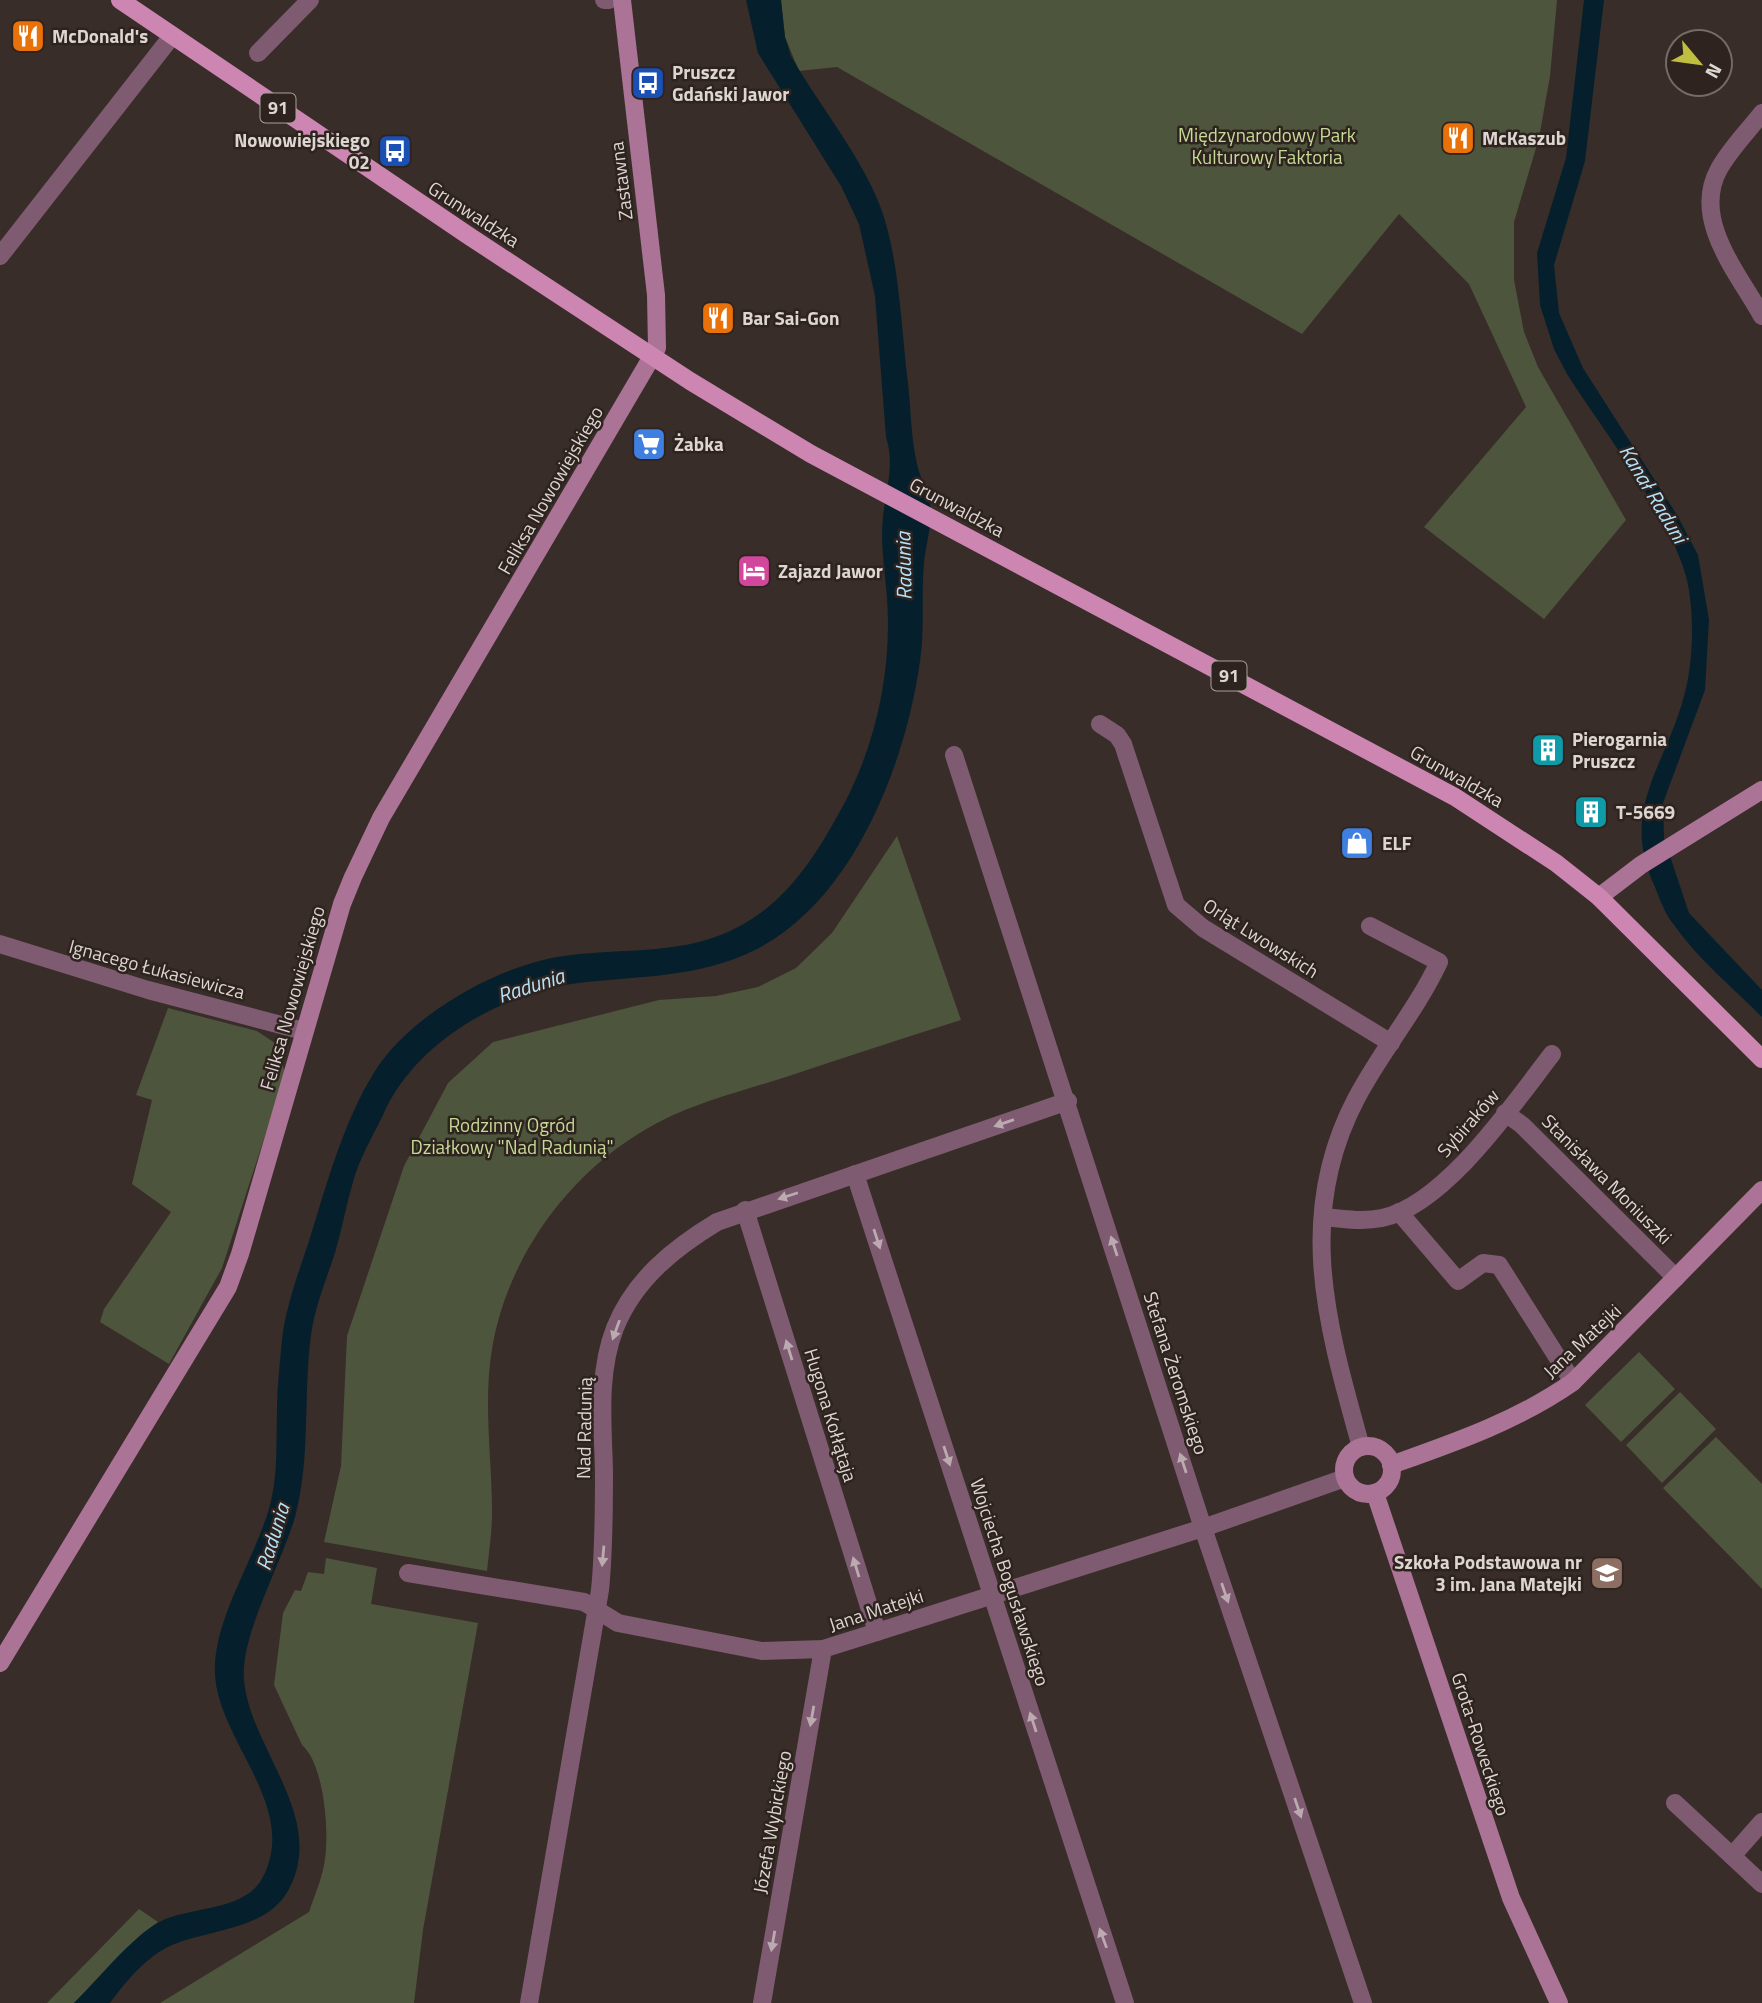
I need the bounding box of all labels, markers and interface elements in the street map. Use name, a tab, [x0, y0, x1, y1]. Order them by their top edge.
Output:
restaurant icon: McDonald's	[9, 17, 47, 55]
place label: McDonald's	[52, 21, 148, 50]
north arrow	[1664, 28, 1734, 98]
place label: Pruszcz Gdański Jawor	[672, 57, 789, 108]
text: N	[1698, 59, 1730, 84]
bus stop icon: Pruszcz Gdański Jawor	[629, 64, 667, 102]
road number: 91	[260, 94, 296, 122]
restaurant icon: McKaszub	[1439, 119, 1477, 157]
park label: Międzynarodowy Park Kulturowy Faktoria	[1178, 120, 1356, 171]
place label: McKaszub	[1482, 123, 1566, 152]
place label: Nowowiejskiego 02	[234, 125, 370, 176]
bus stop icon: Nowowiejskiego 02	[376, 132, 414, 170]
street label: Zastawna	[601, 140, 640, 222]
street label: Grunwaldzka	[423, 173, 526, 254]
restaurant icon: Bar Sai-Gon	[699, 299, 737, 337]
place label: Bar Sai-Gon	[742, 303, 839, 332]
street label: Feliksa Nowowiejskiego	[489, 400, 610, 579]
supermarket icon: Żabka	[630, 425, 668, 463]
place label: Żabka	[674, 429, 724, 458]
water label: Kanał Raduni	[1612, 438, 1697, 551]
street label: Grunwaldzka	[905, 469, 1010, 544]
water label: Radunia	[886, 530, 920, 601]
hotel icon: Zajazd Jawor	[735, 552, 773, 590]
place label: Zajazd Jawor	[778, 556, 883, 585]
road number: 91	[1212, 662, 1246, 690]
place label: Pierogarnia Pruszcz	[1572, 724, 1667, 775]
building icon: Pierogarnia Pruszcz	[1529, 731, 1567, 769]
street label: Grunwaldzka	[1405, 737, 1510, 814]
building icon: T-5669	[1572, 793, 1610, 831]
place label: T-5669	[1616, 797, 1675, 826]
shop icon: ELF	[1338, 824, 1376, 862]
place label: ELF	[1382, 828, 1412, 857]
street label: Orląt Lwowskich	[1198, 890, 1325, 985]
street label: Feliksa Nowowiejskiego	[251, 902, 332, 1093]
street label: Ignacego Łukasiewicza	[66, 931, 249, 1006]
water label: Radunia	[493, 959, 570, 1011]
street label: Sybiraków	[1430, 1082, 1506, 1163]
street label: Stanisława Moniuszki	[1536, 1107, 1679, 1250]
park label: Rodzinny Ogród Działkowy "Nad Radunią"	[410, 1110, 614, 1161]
one-way arrow	[993, 1118, 1014, 1129]
one-way arrow	[777, 1191, 798, 1202]
one-way arrow	[872, 1229, 882, 1250]
one-way arrow	[1108, 1235, 1119, 1256]
street label: Stefana Żeromskiego	[1136, 1288, 1216, 1458]
street label: Jana Matejki	[1536, 1297, 1627, 1385]
one-way arrow	[610, 1320, 621, 1341]
one-way arrow	[783, 1339, 793, 1360]
street label: Hugona Kołłątaja	[797, 1344, 866, 1486]
street label: Nad Radunią	[568, 1376, 599, 1479]
one-way arrow	[942, 1445, 952, 1466]
one-way arrow	[1177, 1452, 1187, 1473]
street label: Wojciecha Bogusławskiego	[963, 1474, 1058, 1689]
water label: Radunia	[247, 1498, 298, 1574]
one-way arrow	[597, 1545, 608, 1567]
place label: Szkoła Podstawowa nr 3 im. Jana Matejki	[1394, 1547, 1582, 1598]
school or university icon: Szkoła Podstawowa nr 3 im. Jana Matejki	[1588, 1554, 1626, 1592]
one-way arrow	[851, 1557, 861, 1578]
street label: Jana Matejki	[825, 1581, 927, 1638]
one-way arrow	[1220, 1582, 1231, 1603]
street label: Grota-Roweckiego	[1445, 1669, 1518, 1819]
one-way arrow	[806, 1705, 817, 1727]
one-way arrow	[1027, 1711, 1038, 1732]
street label: Józefa Wybickiego	[745, 1748, 798, 1896]
one-way arrow	[1293, 1798, 1304, 1819]
one-way arrow	[1098, 1928, 1109, 1949]
one-way arrow	[767, 1930, 778, 1952]

